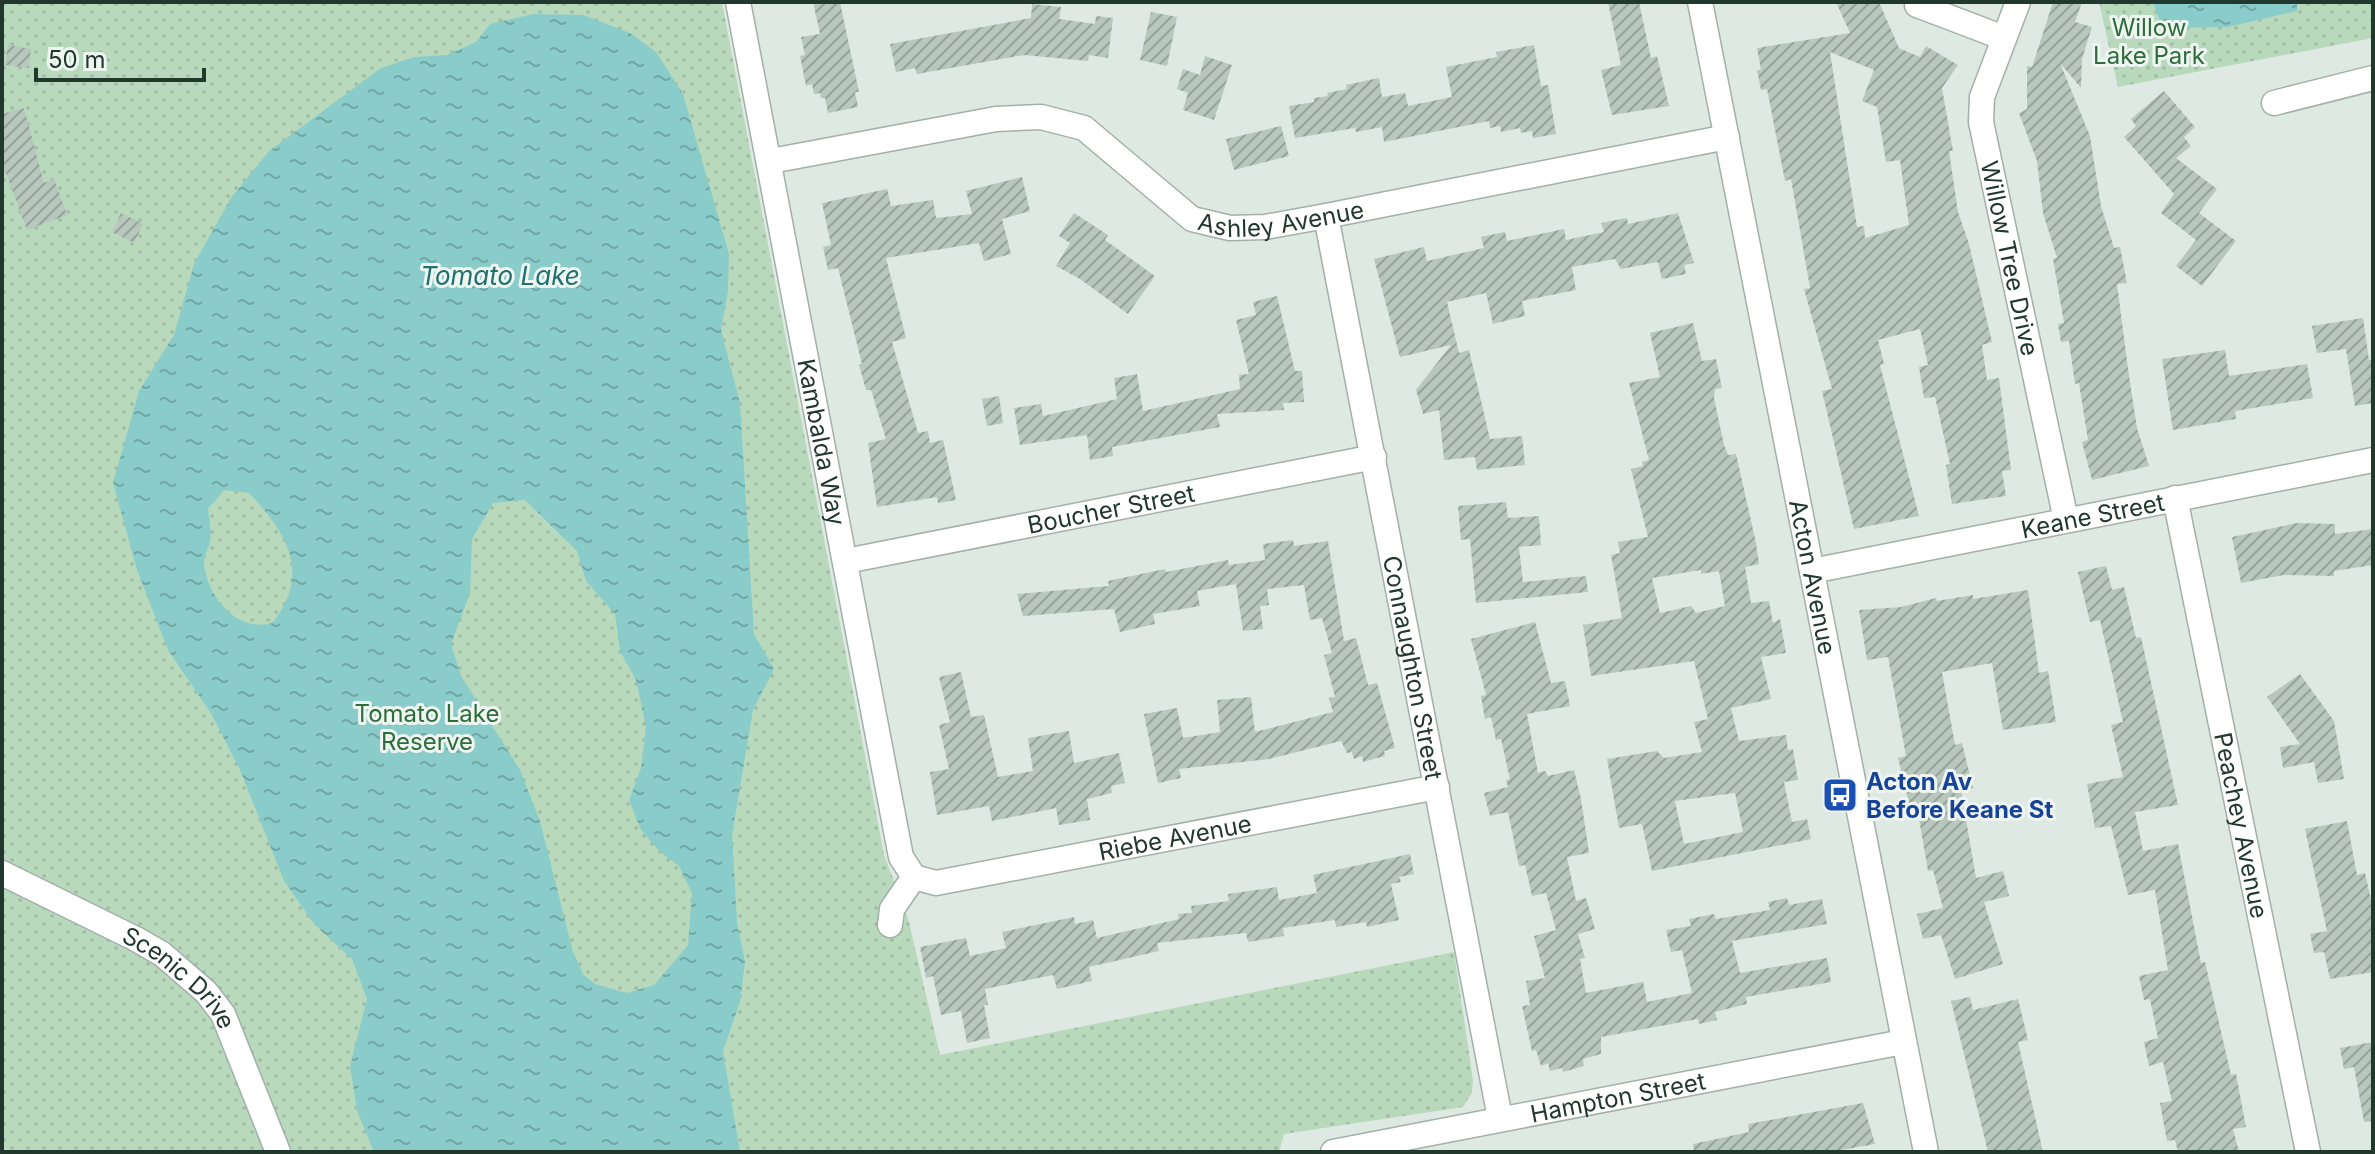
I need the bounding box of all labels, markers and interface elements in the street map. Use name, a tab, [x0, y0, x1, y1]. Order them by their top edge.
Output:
park label: Willow Lake Park	[2093, 13, 2205, 70]
scale bar	[36, 32, 204, 82]
text: 50 m	[48, 45, 106, 74]
street label: Willow Tree Drive	[1975, 158, 2045, 358]
street label: Ashley Avenue	[1195, 194, 1366, 243]
water label: Tomato Lake	[420, 260, 580, 291]
street label: Kambalda Way	[792, 356, 852, 528]
street label: Boucher Street	[1025, 478, 1197, 539]
street label: Keane Street	[2018, 487, 2167, 544]
street label: Acton Avenue	[1784, 497, 1842, 657]
street label: Connaughton Street	[1377, 553, 1449, 782]
park label: Tomato Lake Reserve	[355, 699, 499, 756]
street label: Peachey Avenue	[2209, 730, 2275, 921]
place label: Acton Av Before Keane St	[1866, 767, 2054, 824]
bus stop icon: Acton Av Before Keane St	[1821, 776, 1859, 814]
street label: Riebe Avenue	[1096, 808, 1254, 866]
street label: Scenic Drive	[118, 920, 242, 1033]
street label: Hampton Street	[1528, 1066, 1708, 1128]

